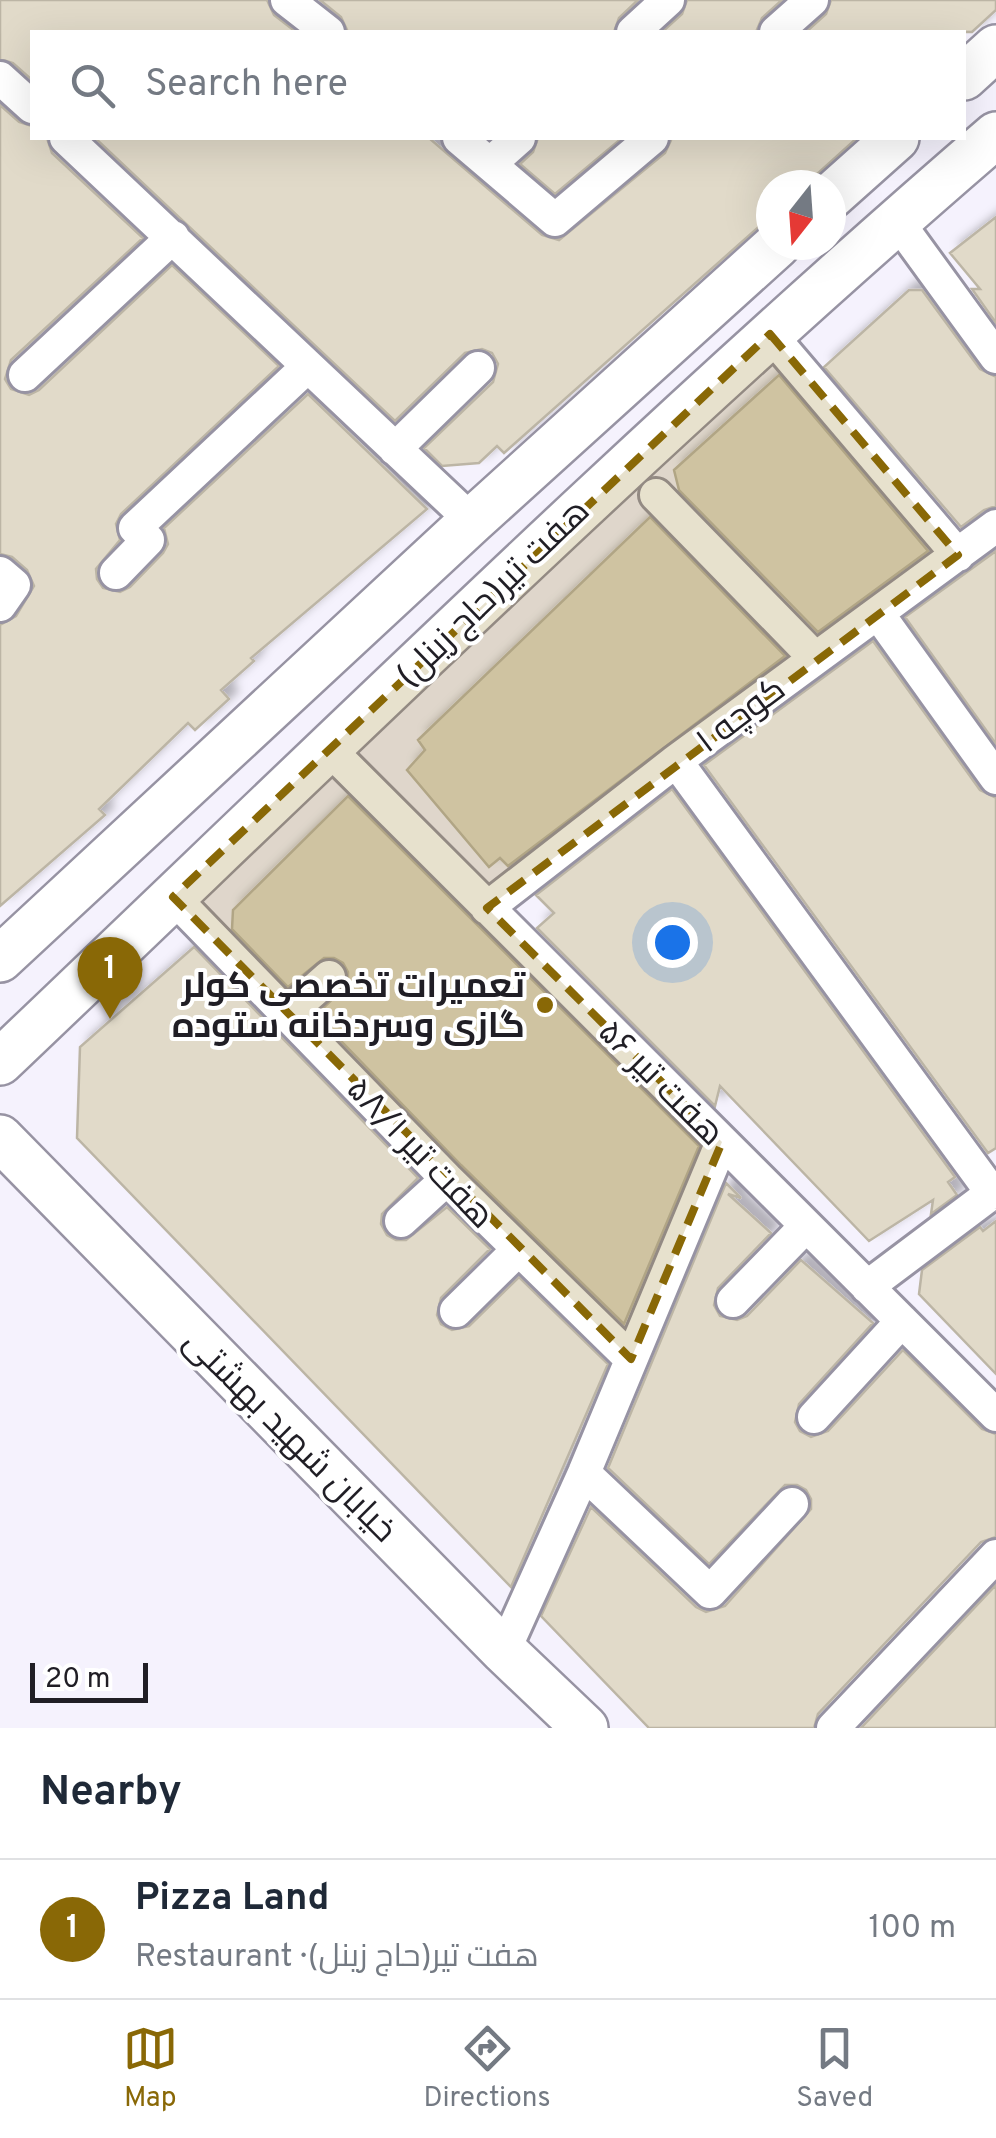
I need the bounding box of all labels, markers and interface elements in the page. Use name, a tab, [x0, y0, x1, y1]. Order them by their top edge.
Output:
search box	[30, 30, 966, 140]
icon: search	[65, 58, 120, 113]
text: Search here	[145, 61, 348, 110]
north arrow	[756, 170, 846, 260]
street label: هفت تیر(حاج زینل)	[388, 491, 600, 698]
street label: کوچه ۱	[688, 668, 795, 764]
your location	[647, 917, 698, 968]
pin: 1	[78, 936, 142, 1019]
place label: تعمیرات تخصصی کولر گازی وسردخانه ستوده	[172, 966, 526, 1050]
marker: تعمیرات تخصصی کولر گازی وسردخانه ستوده	[534, 994, 556, 1016]
street label: هفت تیر ۵۶	[587, 1012, 732, 1157]
street label: هفت تیر ۵۸/۱	[336, 1069, 502, 1239]
street label: خیابان شهید بهشتی	[173, 1321, 405, 1553]
scale bar	[30, 1658, 148, 1702]
text: 20 m	[45, 1662, 110, 1698]
text: Nearby	[40, 1767, 182, 1820]
text: Pizza Land	[135, 1875, 330, 1924]
text: 1	[66, 1909, 79, 1949]
text: 100 m	[869, 1909, 956, 1949]
text: Restaurant · هفت تیر(حاج زینل)	[135, 1938, 539, 1978]
tab: Map	[123, 2021, 178, 2117]
tab: Directions	[423, 2021, 551, 2117]
tab: Saved	[796, 2021, 873, 2117]

